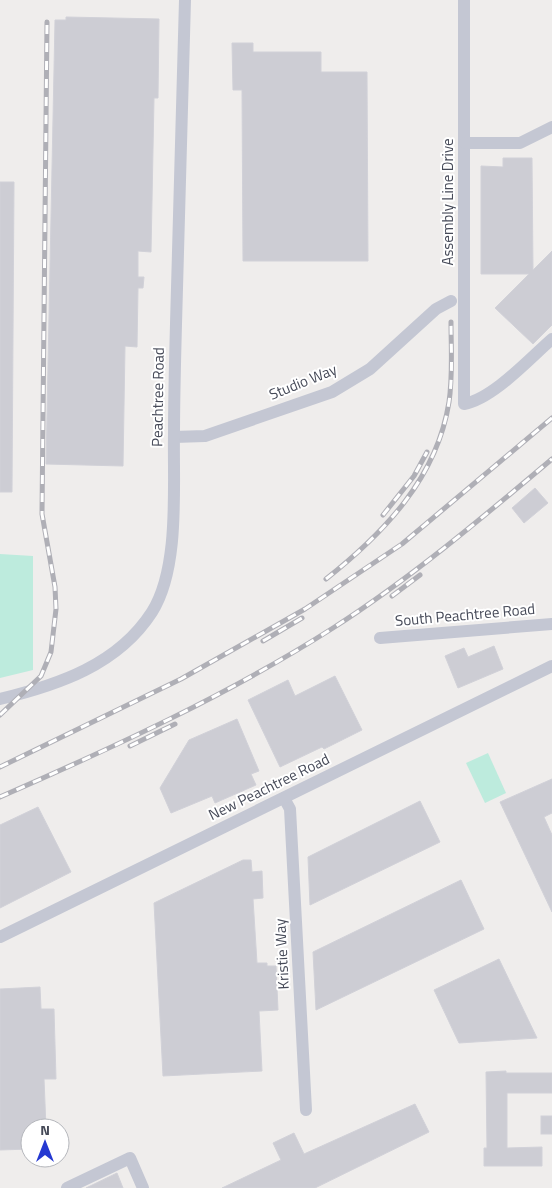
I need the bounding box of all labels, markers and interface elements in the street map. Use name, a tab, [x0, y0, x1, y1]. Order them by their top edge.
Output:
street label: Assembly Line Drive	[436, 138, 459, 266]
street label: Peachtree Road	[145, 347, 170, 447]
street label: Studio Way	[265, 357, 340, 406]
street label: South Peachtree Road	[394, 597, 536, 632]
street label: New Peachtree Road	[204, 747, 333, 826]
street label: Kristie Way	[268, 918, 295, 990]
north arrow	[20, 1118, 70, 1168]
text: N	[40, 1119, 50, 1140]

